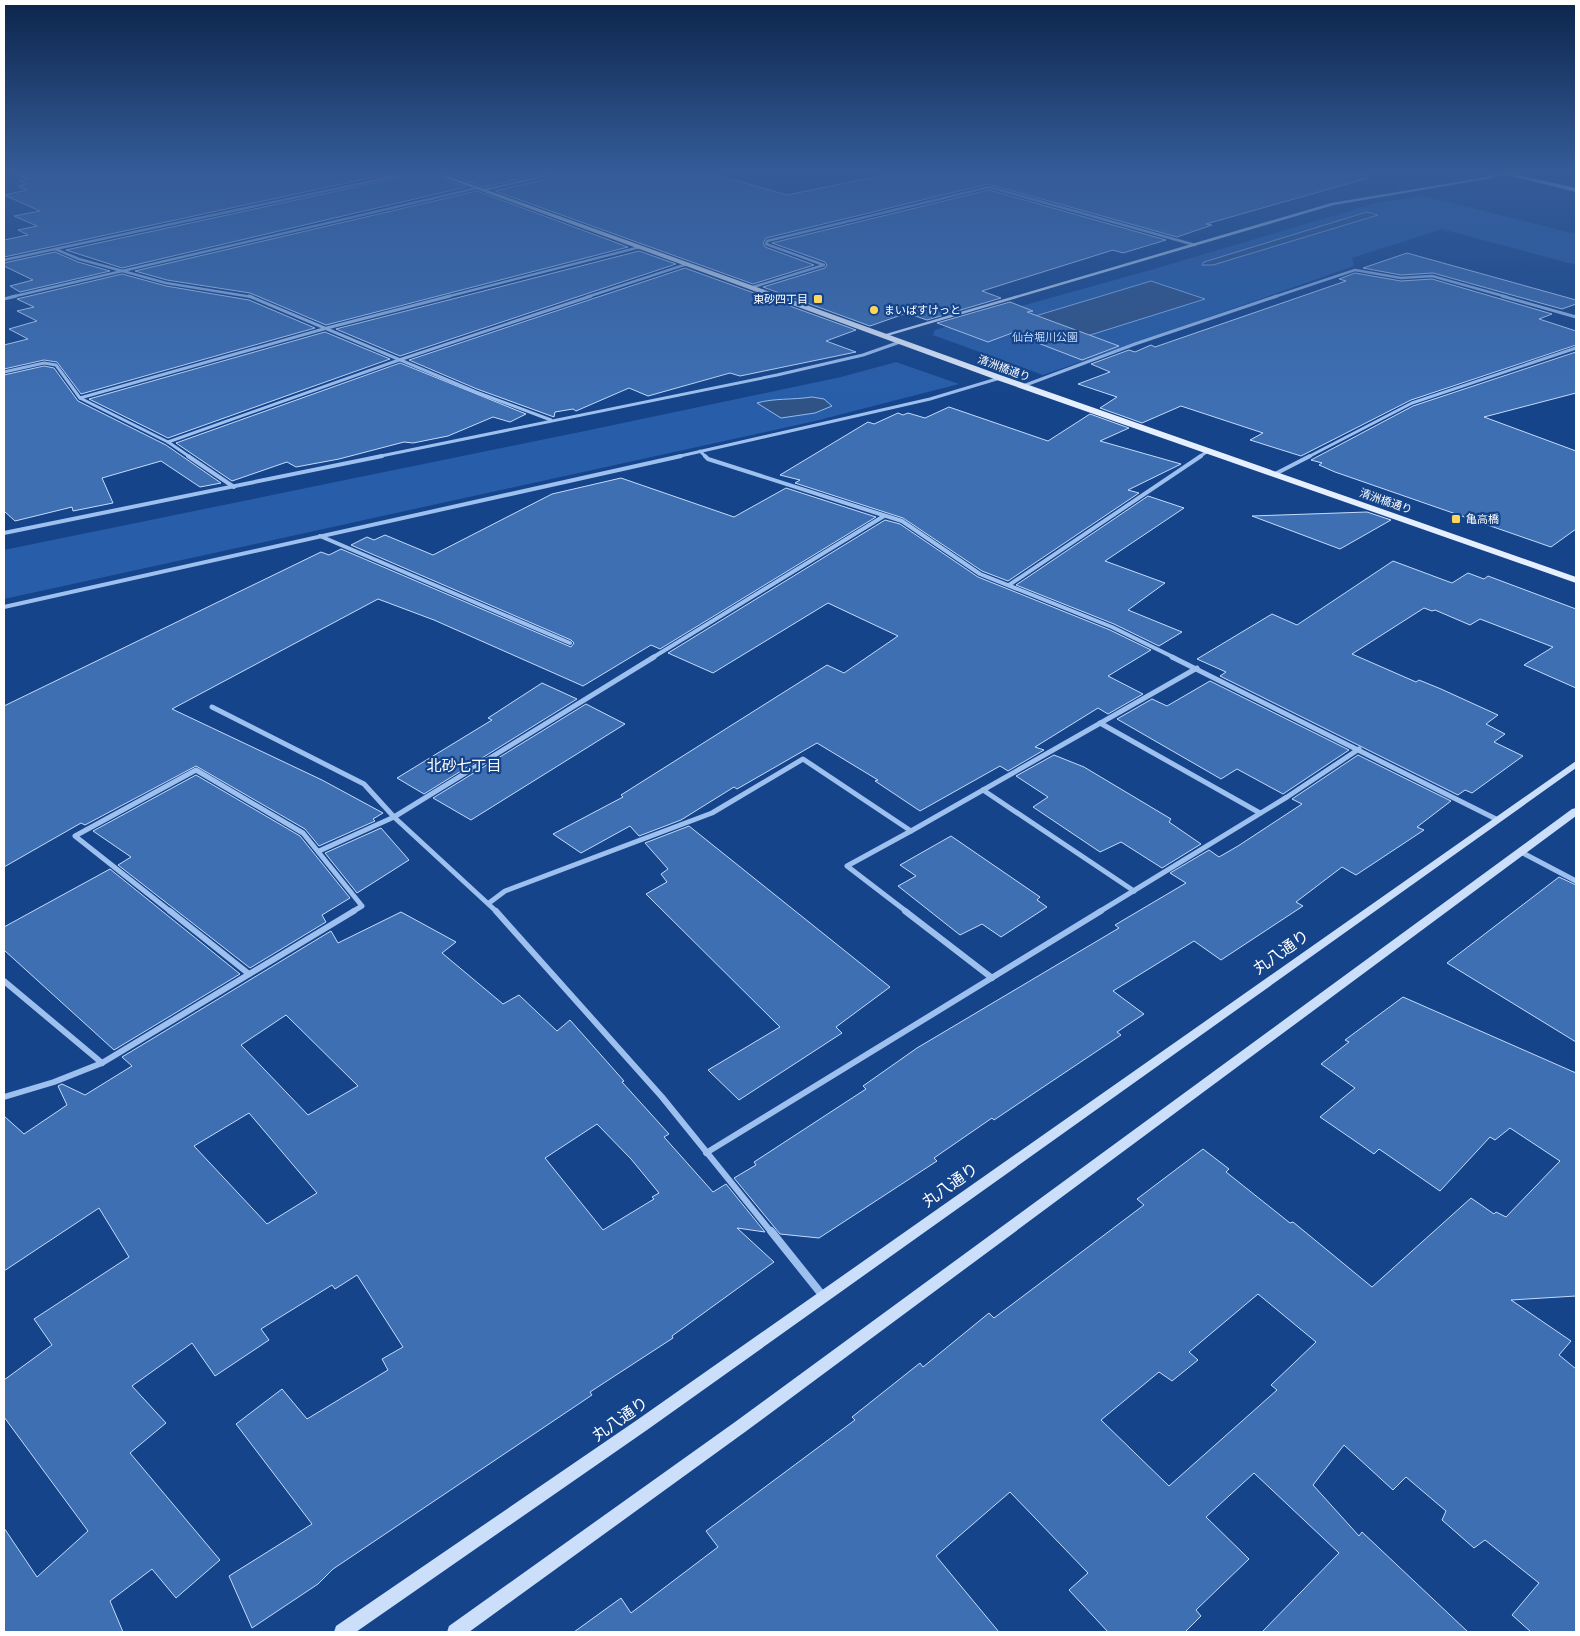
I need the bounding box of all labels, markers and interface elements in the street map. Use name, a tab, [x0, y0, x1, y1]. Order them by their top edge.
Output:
place label: 東砂四丁目	[753, 293, 808, 305]
marker: 東砂四丁目	[812, 293, 824, 305]
marker: まいばすけっと	[868, 304, 880, 316]
place label: まいばすけっと	[884, 304, 961, 316]
park label: 仙台堀川公園	[1012, 331, 1078, 343]
street label: 清洲橋通り	[976, 353, 1032, 383]
street label: 清洲橋通り	[1358, 486, 1414, 516]
marker: 亀高橋	[1450, 513, 1462, 525]
place label: 亀高橋	[1466, 513, 1499, 525]
district label: 北砂七丁目	[426, 757, 502, 774]
street label: 丸八通り	[1249, 926, 1313, 978]
street label: 丸八通り	[918, 1159, 982, 1211]
street label: 丸八通り	[588, 1393, 652, 1445]

